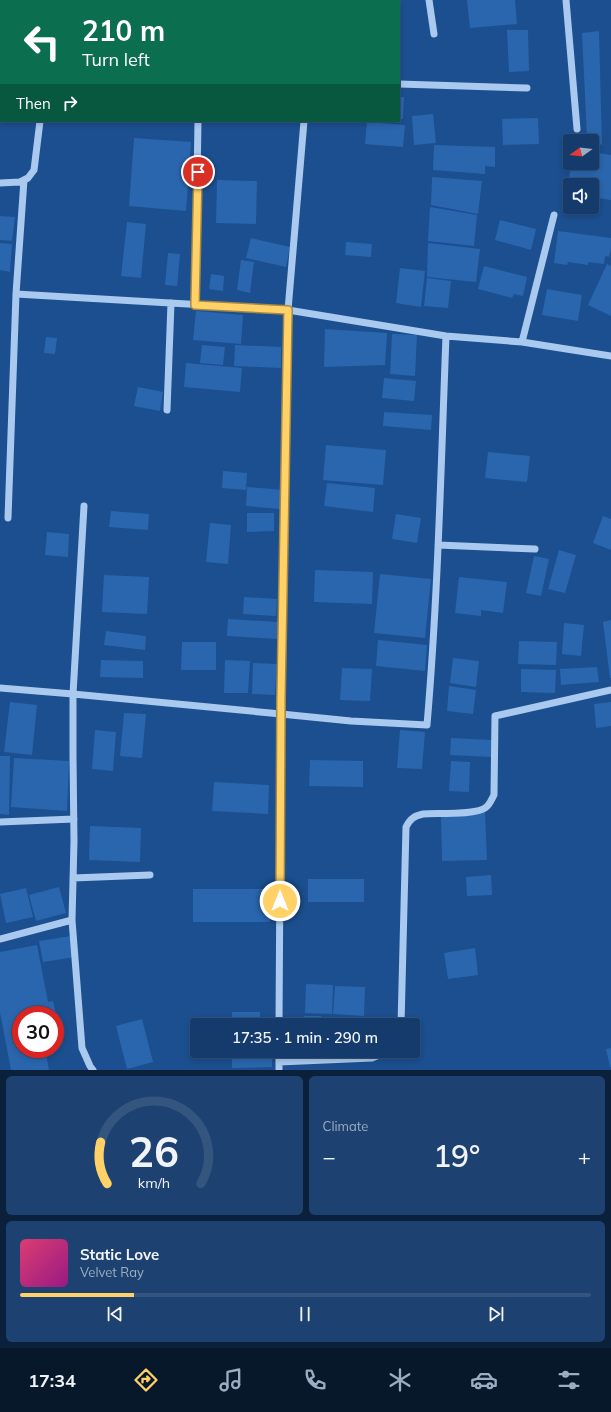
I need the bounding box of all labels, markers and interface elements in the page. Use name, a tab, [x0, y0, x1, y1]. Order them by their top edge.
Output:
text: 210 m	[82, 13, 165, 48]
icon: left	[16, 16, 68, 68]
text: Turn left	[82, 48, 150, 71]
icon: right	[59, 92, 81, 114]
text: Then	[16, 94, 51, 113]
north arrow	[563, 134, 599, 170]
map controls	[563, 134, 599, 214]
pin	[181, 155, 215, 189]
icon: arrive	[187, 161, 209, 183]
button: sound	[563, 178, 599, 214]
position arrow	[259, 880, 301, 922]
speed limit sign: 30	[12, 1006, 64, 1058]
text: 17:35 · 1 min · 290 m	[232, 1028, 378, 1047]
text: Climate	[323, 1118, 368, 1134]
text: 26	[129, 1124, 179, 1176]
text: 19°	[433, 1137, 480, 1175]
text: −	[323, 1143, 336, 1171]
text: +	[578, 1143, 591, 1171]
text: km/h	[138, 1173, 170, 1191]
text: Static Love	[80, 1245, 159, 1264]
text: Velvet Ray	[80, 1264, 144, 1280]
icon: previous	[104, 1303, 126, 1325]
icon: pause	[294, 1303, 316, 1325]
icon: next	[485, 1303, 507, 1325]
icon: directions	[132, 1366, 160, 1394]
icon: music	[217, 1366, 245, 1394]
icon: phone	[301, 1366, 329, 1394]
icon: climate	[386, 1366, 414, 1394]
icon: car	[470, 1366, 498, 1394]
icon: filters	[555, 1366, 583, 1394]
text: 17:34	[28, 1369, 76, 1392]

